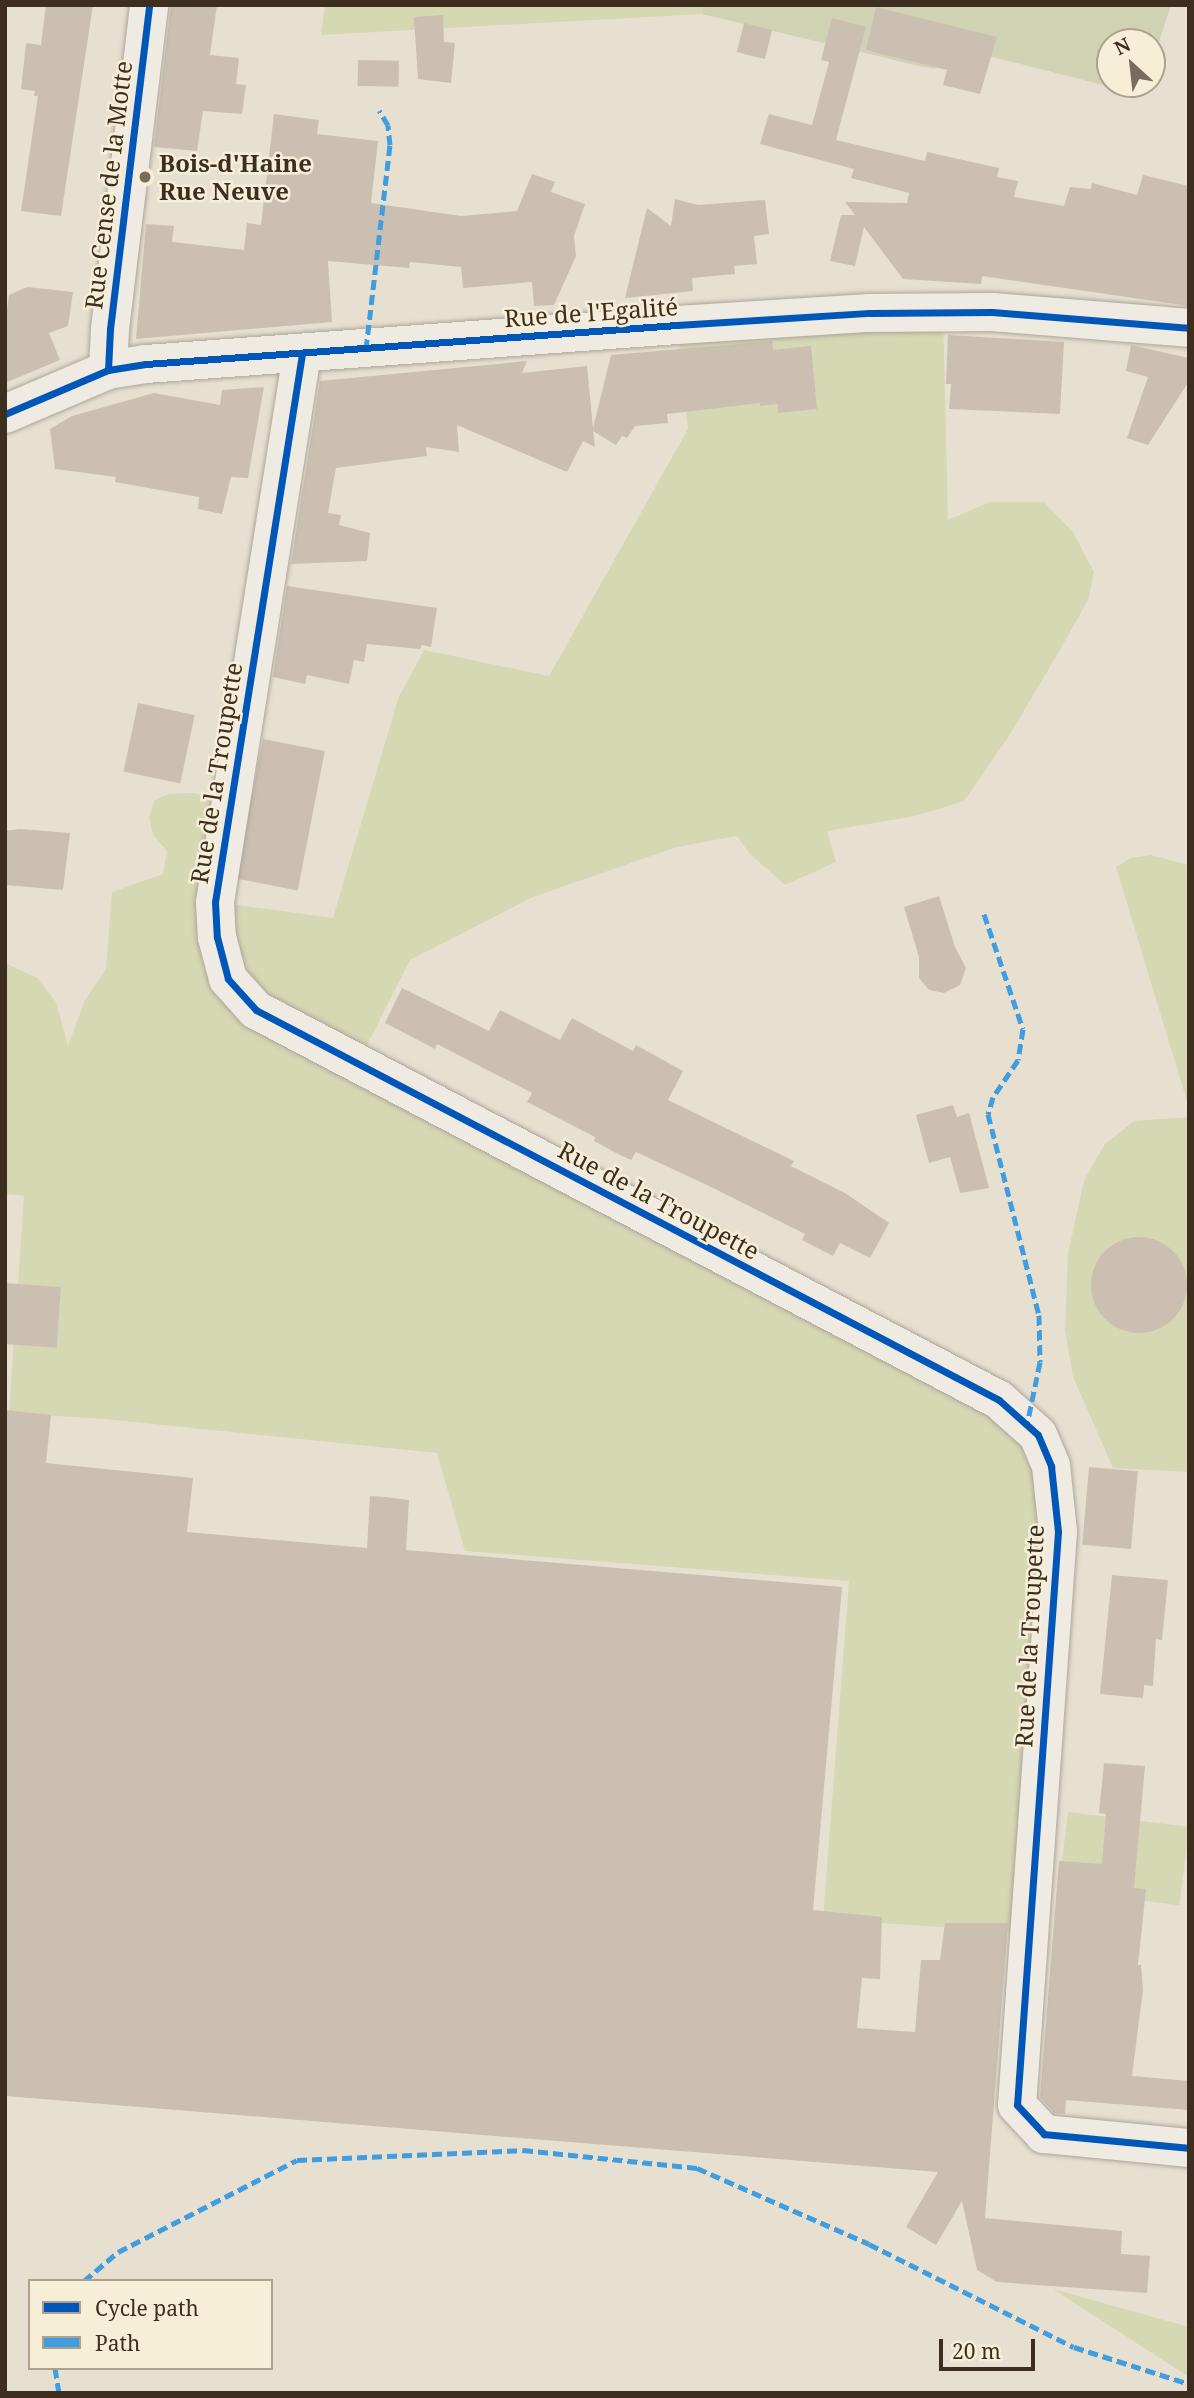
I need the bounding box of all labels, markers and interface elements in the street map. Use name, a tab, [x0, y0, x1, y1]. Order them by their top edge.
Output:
north arrow	[1096, 28, 1166, 98]
text: N	[1110, 31, 1135, 61]
street label: Rue Cense de la Motte	[78, 59, 138, 311]
place label: Bois-d'Haine Rue Neuve	[159, 149, 312, 205]
marker: Bois-d'Haine Rue Neuve	[137, 169, 153, 185]
street label: Rue de l'Egalité	[503, 292, 679, 332]
street label: Rue de la Troupette	[184, 660, 248, 886]
street label: Rue de la Troupette	[554, 1135, 764, 1265]
street label: Rue de la Troupette	[1009, 1524, 1049, 1748]
legend	[28, 2279, 273, 2370]
text: Cycle path	[95, 2294, 199, 2322]
scale bar	[942, 2324, 1038, 2368]
text: Path	[95, 2329, 140, 2357]
text: 20 m	[952, 2337, 1001, 2365]

